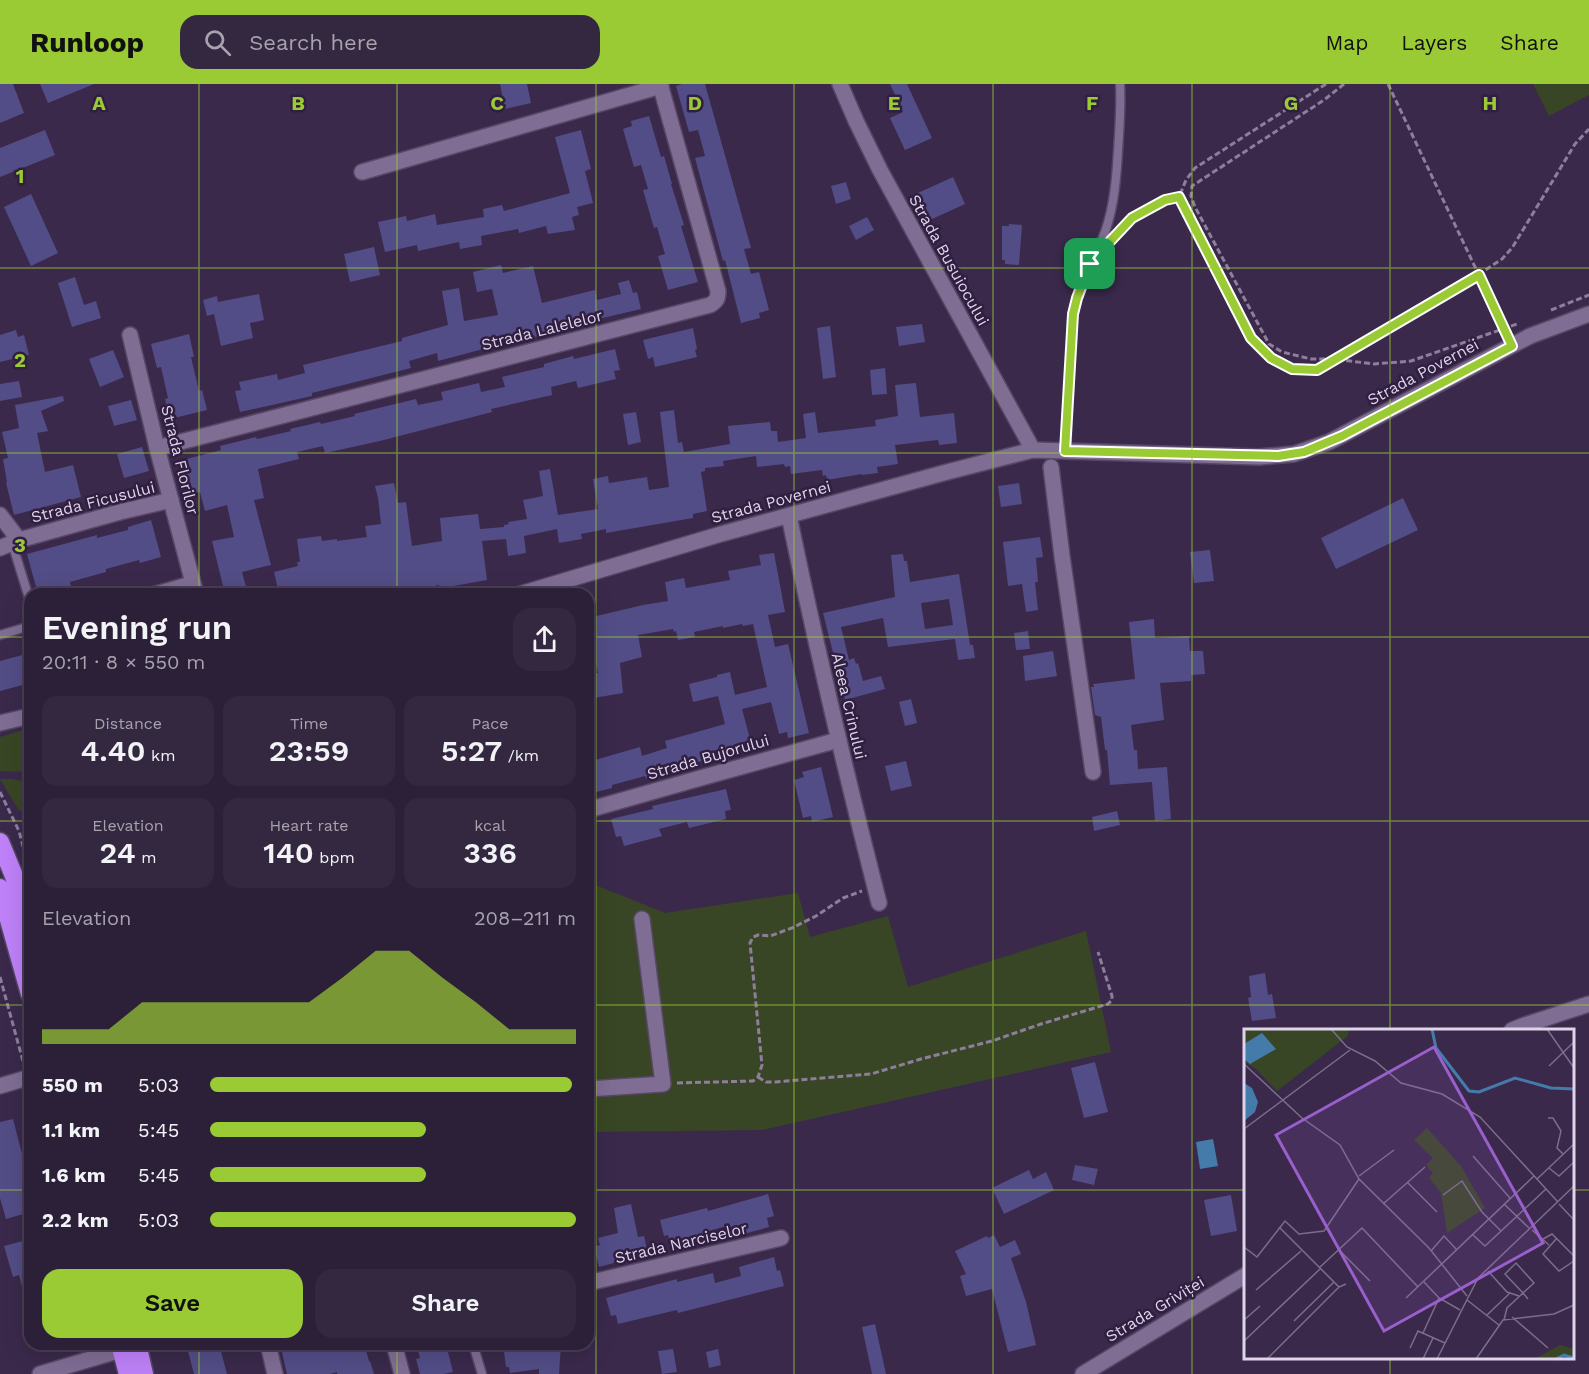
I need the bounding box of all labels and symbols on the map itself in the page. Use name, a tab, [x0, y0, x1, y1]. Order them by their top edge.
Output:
text: A	[92, 91, 106, 115]
text: B	[291, 91, 305, 115]
text: C	[490, 91, 504, 115]
text: D	[688, 91, 702, 115]
text: E	[888, 91, 900, 115]
text: F	[1086, 91, 1098, 115]
text: G	[1284, 91, 1298, 115]
text: H	[1483, 91, 1497, 115]
text: 1	[16, 164, 24, 188]
street label: Strada Busuiocului	[905, 191, 993, 329]
pin	[1064, 238, 1115, 289]
street label: Strada Lalelelor	[479, 306, 605, 354]
street label: Strada Povernei	[1364, 335, 1482, 409]
text: 2	[14, 348, 26, 372]
street label: Strada Florilor	[157, 403, 203, 517]
street label: Strada Ficusului	[29, 477, 157, 527]
street label: Strada Povernei	[709, 477, 833, 527]
text: 3	[14, 533, 26, 557]
street label: Aleea Crinului	[828, 651, 870, 761]
street label: Strada Bujorului	[645, 730, 771, 784]
inset map	[1244, 1029, 1574, 1359]
street label: Strada Narciselor	[613, 1218, 750, 1267]
street label: Strada Griviței	[1102, 1272, 1208, 1346]

